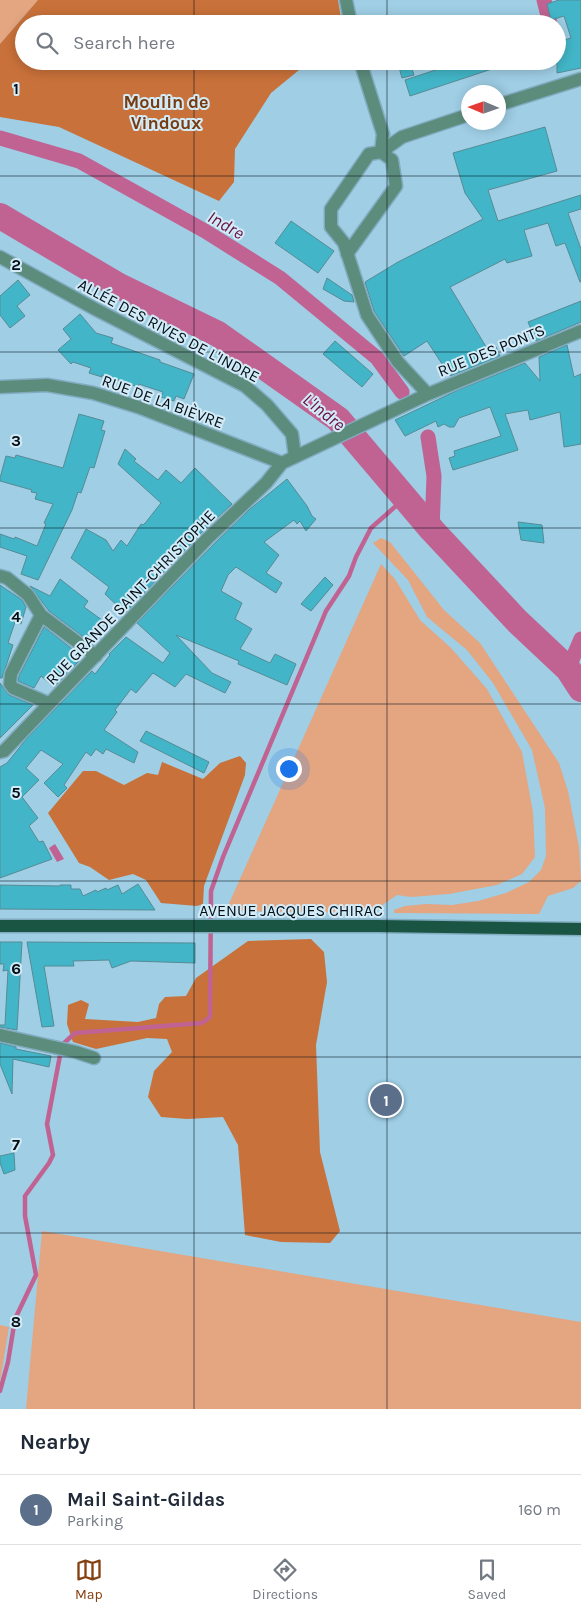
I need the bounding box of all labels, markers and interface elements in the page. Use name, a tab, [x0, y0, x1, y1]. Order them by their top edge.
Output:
search box	[15, 15, 566, 70]
icon: search	[33, 29, 61, 57]
text: Search here	[73, 32, 175, 54]
text: 1	[13, 79, 19, 98]
north arrow	[461, 85, 506, 130]
district label: Moulin de Vindoux	[124, 91, 208, 134]
water label: Indre	[204, 206, 248, 244]
text: 2	[11, 255, 21, 274]
street label: ALLÉE DES RIVES DE L'INDRE	[75, 275, 263, 386]
street label: RUE DES PONTS	[435, 320, 548, 381]
street label: RUE DE LA BIÈVRE	[99, 371, 226, 432]
water label: L'Indre	[298, 388, 350, 436]
text: 3	[11, 431, 21, 450]
street label: RUE GRANDE SAINT-CHRISTOPHE	[42, 506, 219, 689]
text: 4	[11, 607, 21, 626]
your location	[276, 756, 302, 782]
text: 5	[11, 783, 21, 802]
street label: AVENUE JACQUES CHIRAC	[199, 901, 383, 920]
text: 6	[11, 959, 21, 978]
pin: 1	[370, 1081, 402, 1119]
text: 7	[12, 1135, 20, 1154]
text: 8	[11, 1312, 21, 1331]
text: Nearby	[20, 1430, 90, 1454]
text: Mail Saint-Gildas	[67, 1489, 225, 1511]
text: 1	[33, 1500, 39, 1519]
text: 160 m	[518, 1500, 561, 1519]
text: Parking	[67, 1511, 123, 1530]
tab: Map	[75, 1556, 103, 1603]
tab: Directions	[252, 1556, 318, 1603]
tab: Saved	[468, 1556, 506, 1603]

